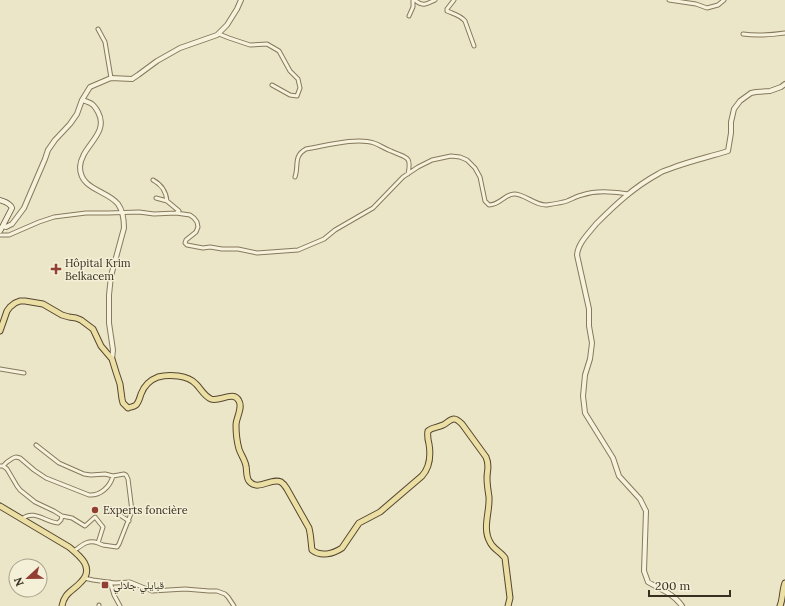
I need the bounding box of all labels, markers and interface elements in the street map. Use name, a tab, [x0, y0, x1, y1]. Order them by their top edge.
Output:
place label: Hôpital Krim Belkacem	[65, 256, 131, 283]
marker: Hôpital Krim Belkacem	[50, 263, 62, 275]
place label: Experts foncière	[103, 503, 188, 517]
marker: Experts foncière	[90, 505, 100, 515]
north arrow	[8, 558, 48, 598]
scale bar	[649, 572, 730, 598]
text: N	[10, 575, 27, 588]
place label: قبايلي جلالي	[113, 578, 165, 594]
text: 200 m	[655, 578, 691, 593]
marker: قبايلي جلالي	[100, 580, 110, 590]

